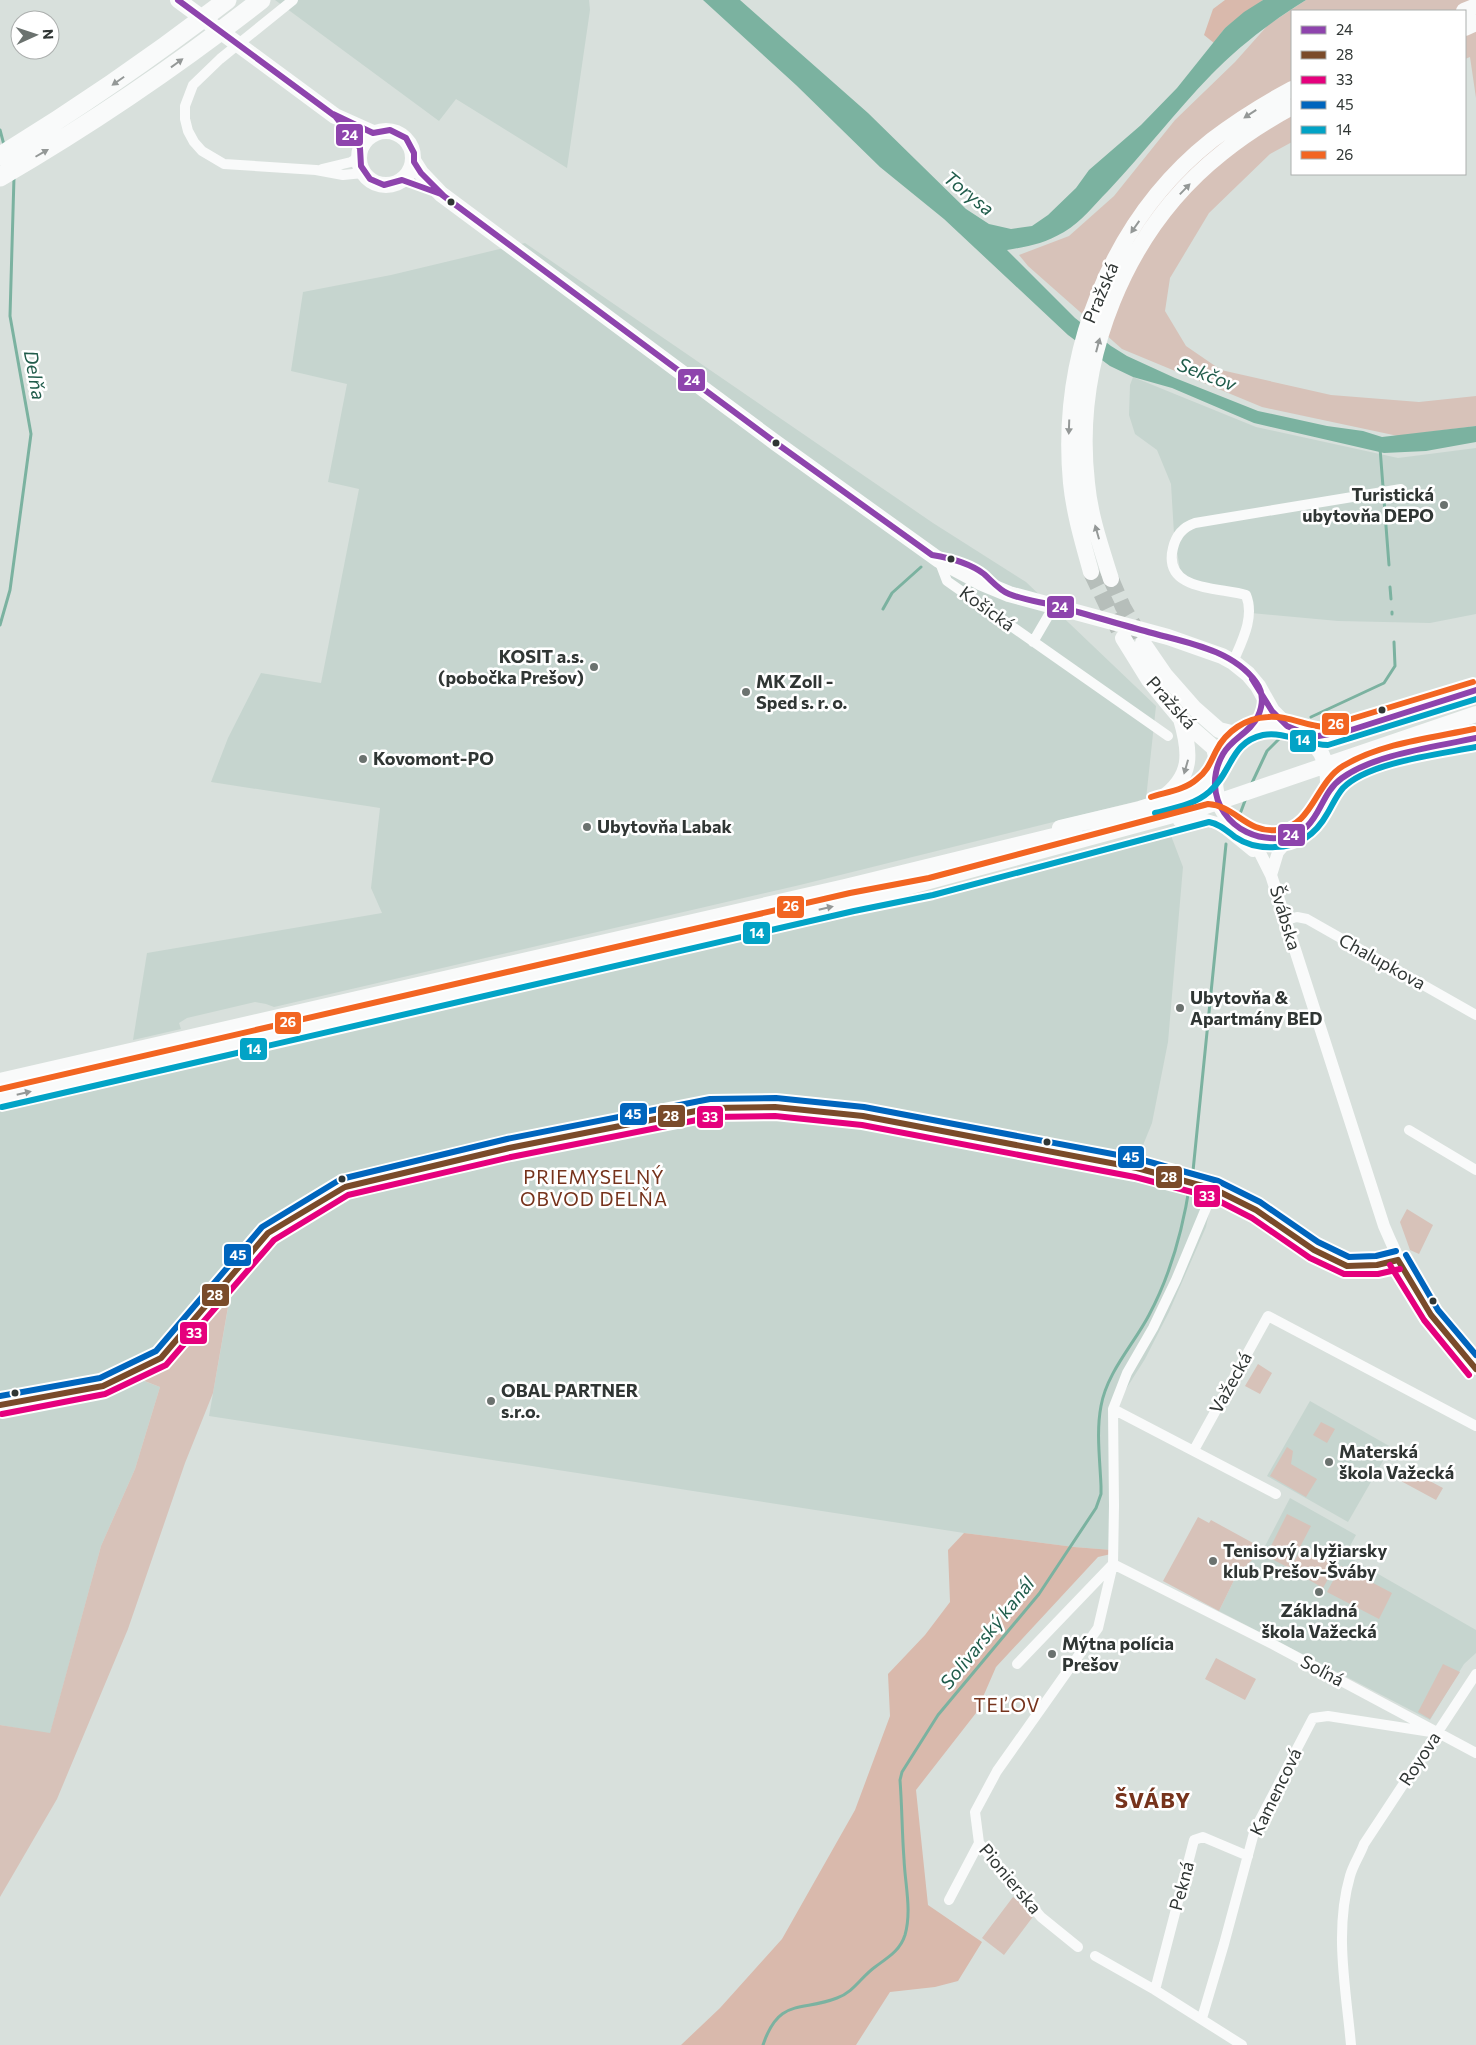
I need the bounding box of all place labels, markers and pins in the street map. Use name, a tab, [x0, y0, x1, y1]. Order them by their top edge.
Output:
unlabelled marker	[446, 197, 456, 207]
unlabelled marker	[771, 438, 781, 448]
place label: Turistická ubytovňa DEPO	[1302, 483, 1434, 526]
marker: Turistická ubytovňa DEPO	[1438, 499, 1450, 511]
unlabelled marker	[946, 554, 956, 564]
place label: KOSIT a.s. (pobočka Prešov)	[438, 645, 584, 688]
marker: KOSIT a.s. (pobočka Prešov)	[588, 661, 600, 673]
place label: MK Zoll - Sped s. r. o.	[756, 670, 848, 713]
marker: MK Zoll - Sped s. r. o.	[740, 686, 752, 698]
unlabelled marker	[1377, 705, 1387, 715]
place label: Kovomont-PO	[373, 747, 494, 769]
marker: Kovomont-PO	[357, 753, 369, 765]
place label: Ubytovňa Labak	[597, 815, 732, 837]
marker: Ubytovňa Labak	[581, 821, 593, 833]
place label: Ubytovňa & Apartmány BED	[1190, 986, 1323, 1029]
marker: Ubytovňa & Apartmány BED	[1174, 1002, 1186, 1014]
unlabelled marker	[1042, 1137, 1052, 1147]
unlabelled marker	[337, 1174, 347, 1184]
unlabelled marker	[1428, 1296, 1438, 1306]
place label: OBAL PARTNER s.r.o.	[501, 1379, 639, 1422]
unlabelled marker	[10, 1388, 20, 1398]
marker: OBAL PARTNER s.r.o.	[485, 1395, 497, 1407]
place label: Materská škola Važecká	[1339, 1440, 1454, 1483]
marker: Materská škola Važecká	[1323, 1456, 1335, 1468]
place label: Tenisový a lyžiarsky klub Prešov-Šváby	[1223, 1539, 1387, 1582]
marker: Tenisový a lyžiarsky klub Prešov-Šváby	[1207, 1555, 1219, 1567]
marker: Základná škola Važecká	[1313, 1586, 1325, 1598]
place label: Základná škola Važecká	[1261, 1599, 1377, 1642]
place label: Mýtna polícia Prešov	[1062, 1632, 1174, 1675]
marker: Mýtna polícia Prešov	[1046, 1648, 1058, 1660]

